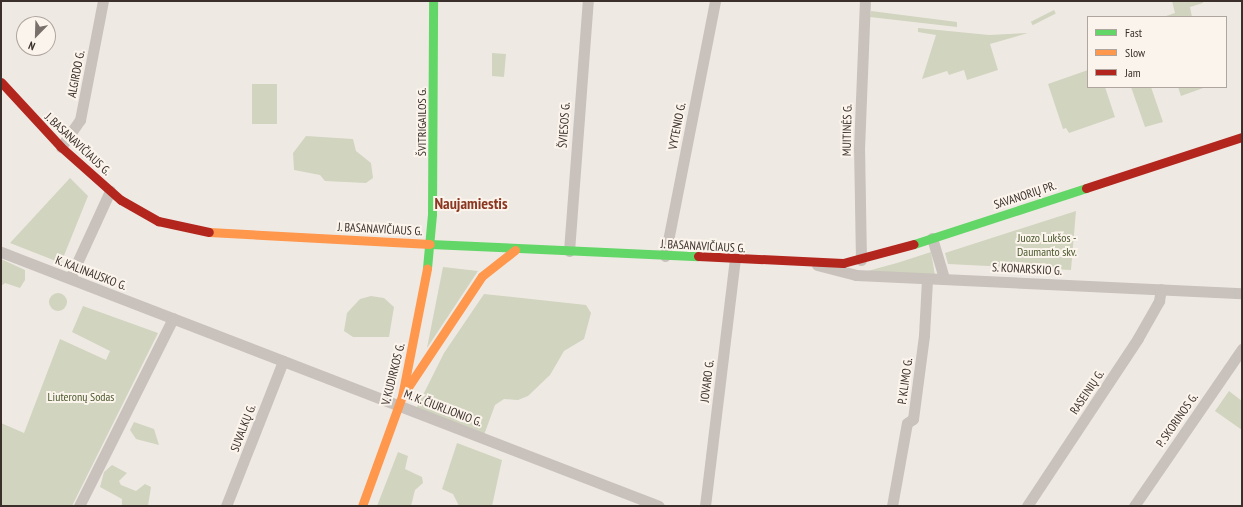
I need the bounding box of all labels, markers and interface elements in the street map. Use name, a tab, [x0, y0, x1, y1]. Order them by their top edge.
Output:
north arrow	[16, 16, 56, 56]
legend	[1087, 16, 1227, 88]
text: Fast	[1125, 25, 1142, 40]
text: N	[26, 39, 37, 54]
text: Slow	[1125, 45, 1145, 60]
street label: ALGIRDO G.	[64, 49, 88, 99]
text: Jam	[1125, 65, 1141, 80]
street label: ŠVITRIGAILOS G.	[415, 88, 429, 156]
street label: VYTENIO G.	[665, 101, 689, 151]
street label: ŠVIESOS G.	[555, 102, 573, 148]
street label: MUITINĖS G.	[839, 104, 855, 156]
street label: J. BASANAVIČIAUS G.	[42, 110, 114, 178]
street label: SAVANORIŲ PR.	[992, 178, 1058, 212]
district label: Naujamiestis	[434, 193, 508, 213]
street label: J. BASANAVIČIAUS G.	[337, 220, 423, 238]
park label: Juozo Lukšos - Daumanto skv.	[1017, 231, 1077, 259]
street label: J. BASANAVIČIAUS G.	[660, 237, 746, 255]
street label: K. KALINAUSKO G.	[53, 253, 129, 293]
street label: S. KONARSKIO G.	[991, 260, 1063, 278]
street label: V. KUDIRKOS G.	[378, 341, 408, 407]
street label: P. KLIMO G.	[895, 357, 915, 405]
street label: JOVARO G.	[697, 359, 717, 403]
street label: RASEINIŲ G.	[1067, 367, 1107, 417]
street label: M. K. ČIURLIONIO G.	[401, 386, 485, 430]
park label: Liuteronų Sodas	[48, 390, 114, 404]
street label: P. SKORINOS G.	[1153, 390, 1201, 450]
street label: SUVALKŲ G.	[227, 402, 259, 454]

